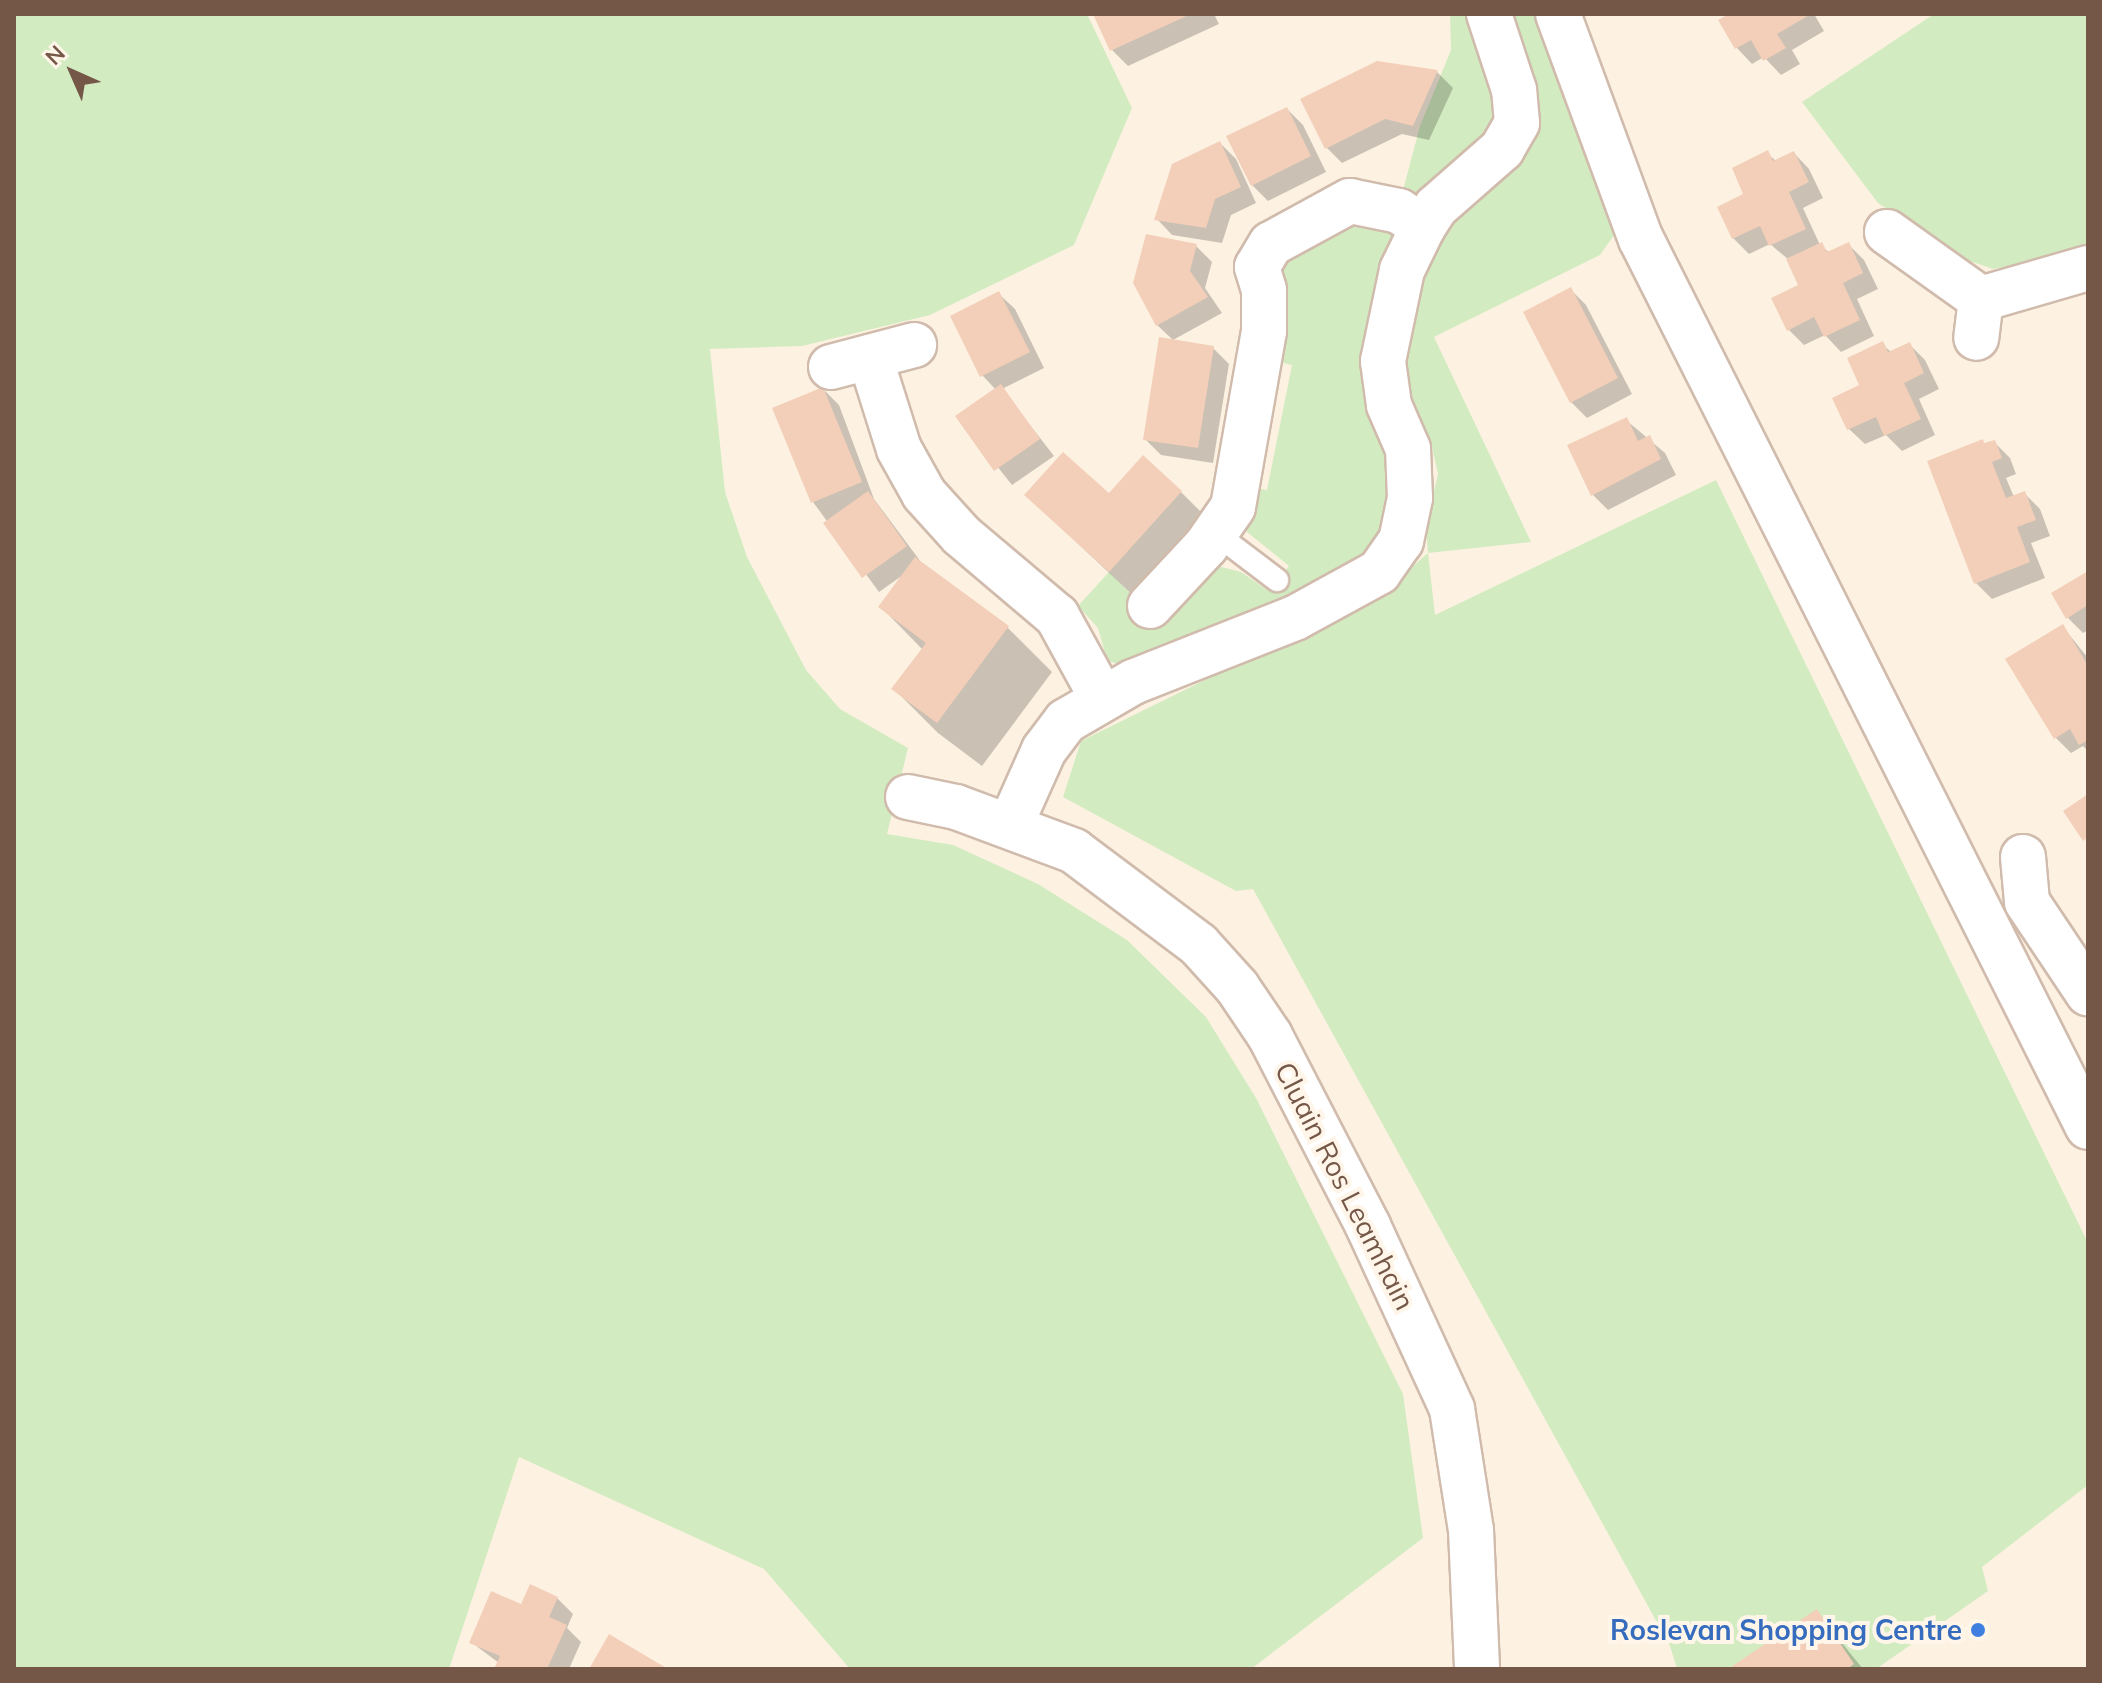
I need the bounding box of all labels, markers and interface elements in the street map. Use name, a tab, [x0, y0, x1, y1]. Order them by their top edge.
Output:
north arrow	[32, 32, 112, 112]
text: N	[39, 39, 71, 71]
street label: Cluain Ros Leamhain	[1268, 1057, 1422, 1315]
place label: Roslevan Shopping Centre	[1610, 1613, 1962, 1647]
marker: Roslevan Shopping Centre	[1969, 1621, 1987, 1639]

